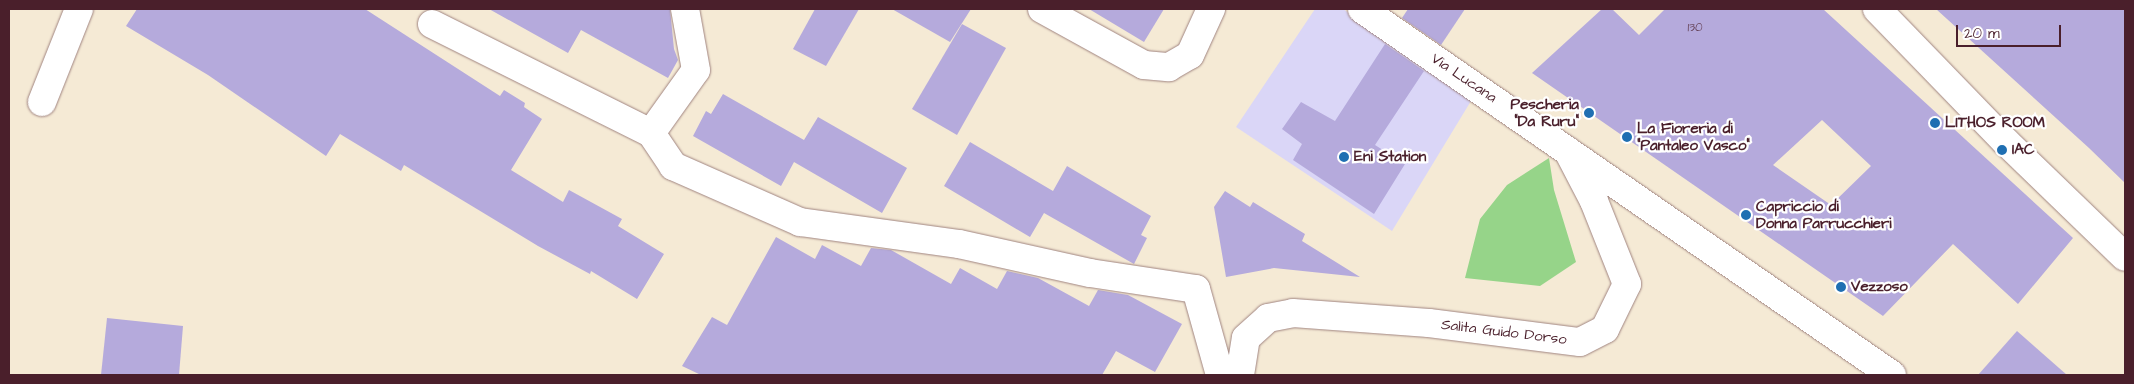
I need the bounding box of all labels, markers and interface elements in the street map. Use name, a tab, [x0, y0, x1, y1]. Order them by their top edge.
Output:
scale bar	[1959, 15, 2064, 47]
house number: 130	[1687, 21, 1703, 35]
text: 20 m	[1964, 23, 2000, 44]
street label: Via Lucana	[1428, 49, 1500, 107]
place label: Pescheria "Da Ruru"	[1511, 95, 1579, 130]
marker: Pescheria "Da Ruru"	[1583, 107, 1595, 119]
place label: LITHOS ROOM	[1945, 114, 2045, 132]
marker: LITHOS ROOM	[1929, 117, 1941, 129]
place label: La Fioreria di "Pantaleo Vasco"	[1637, 119, 1750, 154]
marker: La Fioreria di "Pantaleo Vasco"	[1621, 131, 1633, 143]
place label: IAC	[2012, 141, 2034, 159]
marker: IAC	[1996, 144, 2008, 156]
place label: Eni Station	[1354, 148, 1426, 166]
marker: Eni Station	[1338, 151, 1350, 163]
place label: Capriccio di Donna Parrucchieri	[1756, 197, 1892, 232]
marker: Capriccio di Donna Parrucchieri	[1740, 209, 1752, 221]
place label: Vezzoso	[1851, 278, 1908, 296]
marker: Vezzoso	[1835, 281, 1847, 293]
street label: Salita Guido Dorso	[1440, 315, 1568, 349]

